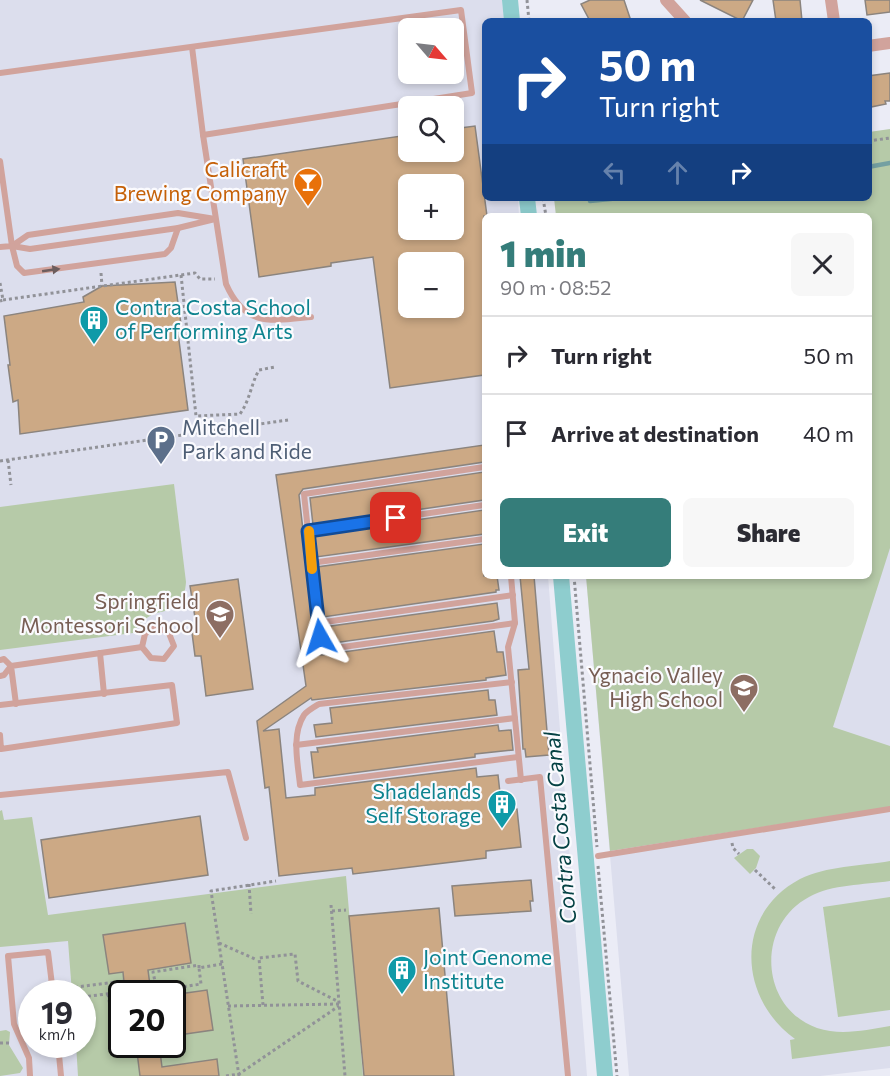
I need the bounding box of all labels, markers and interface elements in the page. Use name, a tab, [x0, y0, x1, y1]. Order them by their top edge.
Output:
north arrow	[398, 18, 464, 84]
map controls	[398, 18, 464, 318]
text: 50 m	[599, 38, 696, 90]
icon: right	[500, 42, 578, 120]
text: Turn right	[599, 90, 719, 123]
button: search	[398, 96, 464, 162]
place label: Calicraft Brewing Company	[114, 156, 287, 205]
icon: left	[598, 156, 631, 189]
icon: ahead	[661, 156, 694, 189]
icon: right	[724, 156, 757, 189]
bar icon: Calicraft Brewing Company	[292, 166, 324, 208]
button: +	[398, 174, 464, 240]
text: 1 min	[500, 230, 586, 274]
button: close	[791, 233, 854, 296]
button: −	[398, 252, 464, 318]
one-way arrow	[42, 265, 61, 274]
text: 90 m · 08:52	[500, 275, 611, 299]
place label: Contra Costa School of Performing Arts	[115, 294, 311, 343]
building icon: Contra Costa School of Performing Arts	[78, 304, 110, 346]
icon: right	[500, 339, 533, 372]
text: Turn right	[551, 342, 652, 369]
text: 50 m	[804, 342, 854, 369]
place label: Mitchell Park and Ride	[182, 414, 312, 463]
icon: arrive	[500, 417, 533, 450]
text: Arrive at destination	[551, 420, 759, 447]
text: 40 m	[803, 420, 854, 447]
parking icon: Mitchell Park and Ride	[145, 424, 177, 466]
pin	[370, 492, 421, 543]
button: Exit	[500, 498, 671, 567]
button: Share	[683, 498, 854, 567]
icon: arrive	[379, 501, 412, 534]
place label: Springfield Montessori School	[20, 588, 199, 637]
school or university icon: Springfield Montessori School	[204, 598, 236, 640]
position arrow	[288, 605, 352, 669]
place label: Ygnacio Valley High School	[588, 662, 723, 711]
school or university icon: Ygnacio Valley High School	[728, 672, 760, 714]
water label: Contra Costa Canal	[538, 730, 581, 925]
place label: Shadelands Self Storage	[365, 778, 481, 827]
building icon: Shadelands Self Storage	[486, 788, 518, 830]
place label: Joint Genome Institute	[423, 944, 552, 993]
building icon: Joint Genome Institute	[386, 954, 418, 996]
speed limit sign: 20	[108, 980, 186, 1058]
text: 19	[41, 993, 73, 1030]
text: km/h	[39, 1025, 75, 1043]

